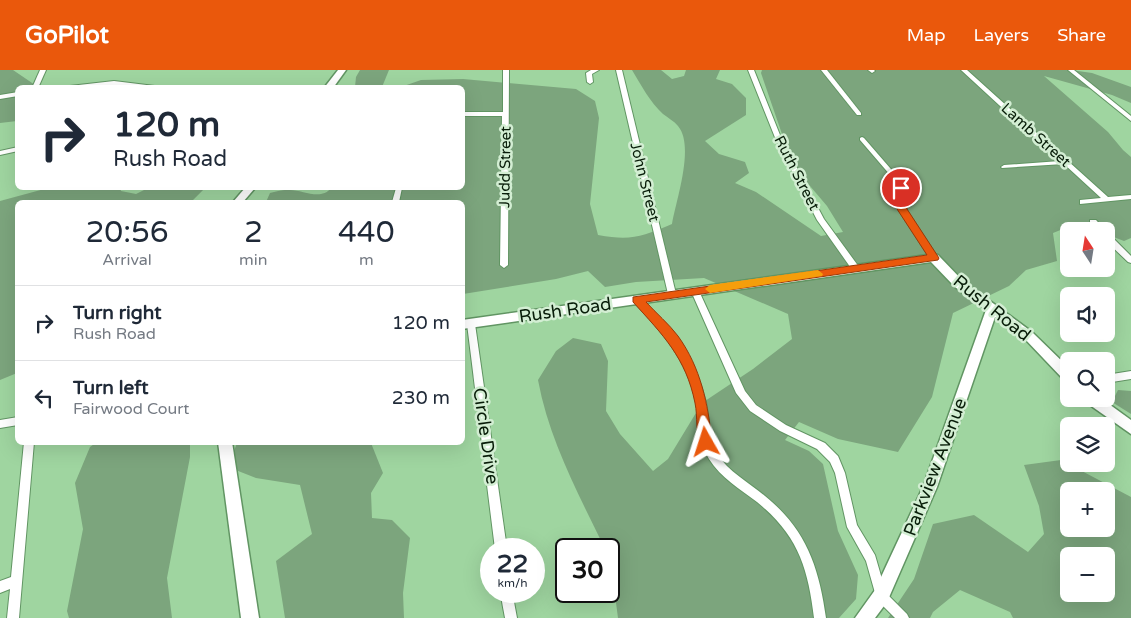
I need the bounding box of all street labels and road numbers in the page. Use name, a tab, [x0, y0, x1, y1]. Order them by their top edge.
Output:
street label: Lamb Street	[998, 99, 1075, 171]
street label: Judd Street	[495, 126, 515, 208]
street label: Ruth Street	[770, 133, 824, 214]
street label: John Street	[626, 140, 664, 224]
street label: Rush Road	[949, 270, 1035, 346]
street label: Rush Road	[517, 293, 613, 327]
street label: Circle Drive	[468, 386, 504, 486]
street label: Parkview Avenue	[899, 395, 971, 539]

